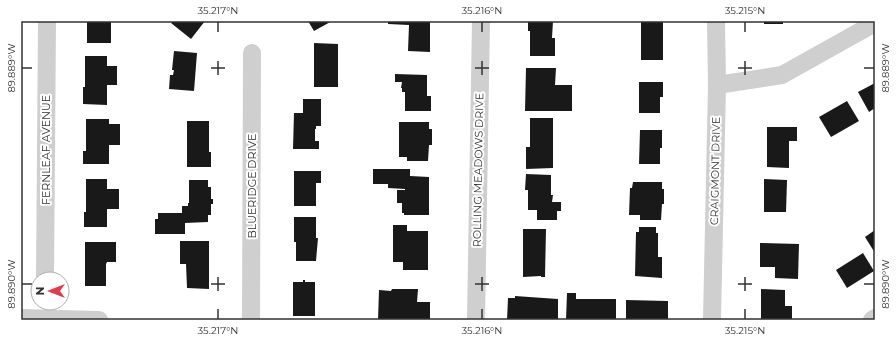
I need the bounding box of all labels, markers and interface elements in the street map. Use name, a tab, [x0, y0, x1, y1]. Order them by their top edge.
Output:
text: 35.217°N	[198, 4, 238, 17]
text: 35.216°N	[462, 4, 502, 17]
text: 35.215°N	[725, 4, 765, 17]
text: 89.889°W	[5, 43, 18, 93]
text: 89.889°W	[879, 43, 892, 93]
street label: ROLLING MEADOWS DRIVE	[470, 93, 486, 247]
street label: FERNLEAF AVENUE	[39, 95, 53, 205]
street label: CRAIGMONT DRIVE	[707, 117, 723, 225]
street label: BLUERIDGE DRIVE	[245, 134, 259, 238]
text: 89.890°W	[5, 259, 18, 309]
text: 89.890°W	[879, 259, 892, 309]
north arrow	[30, 271, 70, 311]
text: N	[33, 287, 47, 295]
text: 35.217°N	[198, 324, 238, 337]
text: 35.216°N	[462, 324, 502, 337]
text: 35.215°N	[725, 324, 765, 337]

